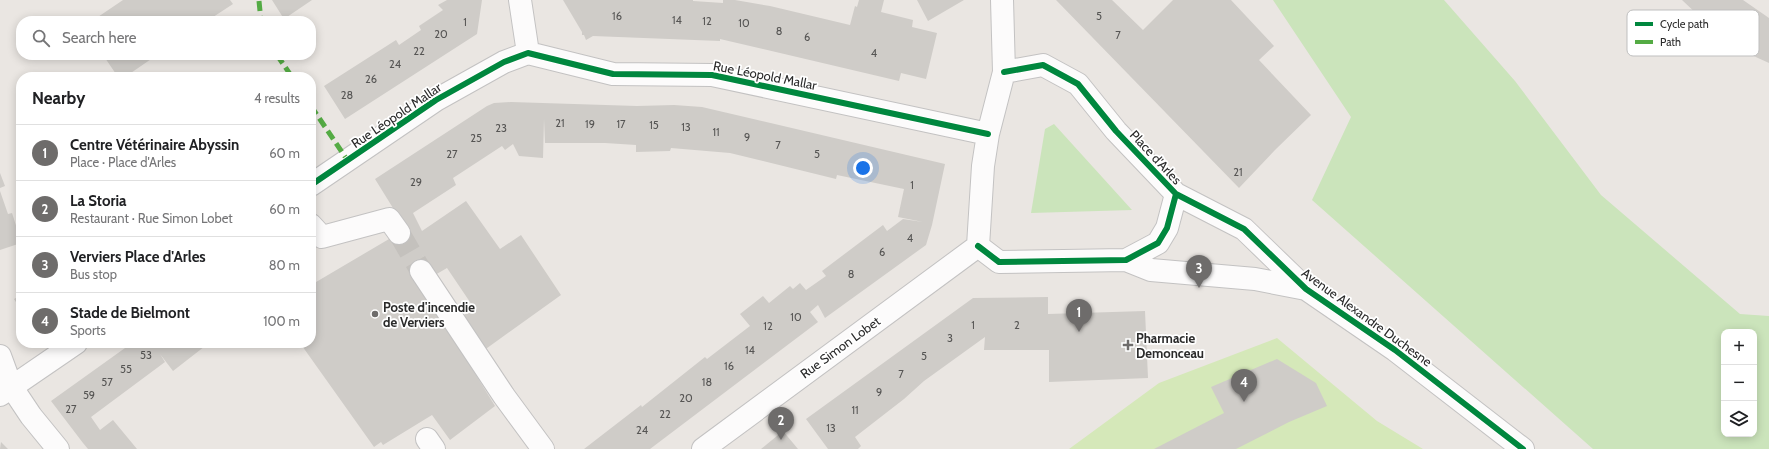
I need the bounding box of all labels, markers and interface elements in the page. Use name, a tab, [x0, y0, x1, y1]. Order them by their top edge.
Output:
house number: 16	[612, 9, 622, 23]
house number: 5	[1096, 9, 1102, 23]
legend	[1627, 10, 1759, 56]
house number: 14	[672, 13, 683, 27]
house number: 12	[702, 14, 712, 28]
house number: 1	[463, 15, 467, 29]
search box	[16, 16, 316, 60]
house number: 10	[738, 16, 750, 30]
text: Cycle path	[1660, 17, 1709, 31]
house number: 8	[776, 24, 782, 38]
icon: search	[30, 27, 52, 49]
house number: 20	[434, 27, 448, 41]
house number: 7	[1115, 28, 1121, 42]
text: Search here	[62, 29, 137, 47]
house number: 6	[804, 30, 810, 44]
text: Path	[1660, 35, 1681, 49]
house number: 22	[413, 44, 425, 58]
house number: 4	[871, 46, 878, 60]
house number: 24	[389, 57, 402, 71]
street label: Rue Léopold Mallar	[712, 57, 819, 93]
house number: 26	[365, 72, 377, 86]
street label: Rue Léopold Mallar	[348, 79, 445, 151]
text: Nearby	[32, 88, 85, 108]
house number: 28	[341, 88, 353, 102]
text: 4 results	[254, 90, 300, 106]
house number: 21	[555, 116, 565, 130]
house number: 19	[585, 117, 595, 131]
house number: 17	[616, 117, 626, 131]
house number: 15	[649, 118, 659, 132]
house number: 13	[681, 120, 691, 134]
house number: 23	[495, 121, 507, 135]
house number: 11	[712, 125, 720, 139]
street label: Place d'Arles	[1127, 127, 1185, 188]
house number: 9	[744, 130, 750, 144]
house number: 25	[470, 131, 482, 145]
text: Centre Vétérinaire Abyssin	[70, 136, 239, 154]
house number: 7	[775, 138, 781, 152]
text: 1	[43, 145, 47, 161]
text: 60 m	[269, 145, 300, 161]
house number: 27	[446, 147, 458, 161]
house number: 5	[814, 147, 820, 161]
text: Place · Place d'Arles	[70, 154, 176, 170]
your location	[853, 158, 873, 178]
house number: 21	[1233, 165, 1243, 179]
house number: 29	[410, 175, 422, 189]
house number: 1	[910, 178, 914, 192]
text: La Storia	[70, 192, 127, 210]
text: 2	[42, 201, 48, 217]
text: 60 m	[269, 201, 300, 217]
text: Restaurant · Rue Simon Lobet	[70, 210, 233, 226]
house number: 4	[907, 231, 914, 245]
house number: 6	[879, 245, 885, 259]
text: Verviers Place d'Arles	[70, 248, 206, 266]
pin: 3	[1186, 255, 1212, 288]
text: 3	[41, 257, 49, 273]
text: 80 m	[269, 257, 300, 273]
street label: Avenue Alexandre Duchesne	[1299, 264, 1436, 370]
text: Bus stop	[70, 266, 117, 282]
house number: 8	[848, 267, 854, 281]
place label: Poste d'incendie de Verviers	[383, 299, 475, 330]
pin: 1	[1066, 299, 1092, 332]
text: Stade de Bielmont	[70, 304, 190, 322]
marker: Poste d'incendie de Verviers	[370, 309, 380, 319]
house number: 10	[790, 310, 802, 324]
street label: Rue Simon Lobet	[797, 312, 884, 381]
text: 4	[41, 313, 49, 329]
text: 100 m	[263, 313, 300, 329]
house number: 1	[971, 318, 975, 332]
house number: 2	[1014, 318, 1020, 332]
house number: 12	[763, 319, 773, 333]
text: Sports	[70, 322, 106, 338]
map controls	[1721, 329, 1757, 437]
button: +	[1721, 329, 1757, 365]
place label: Pharmacie Demonceau	[1136, 330, 1204, 361]
house number: 3	[947, 331, 953, 345]
marker: Pharmacie Demonceau	[1123, 340, 1133, 350]
house number: 14	[745, 343, 756, 357]
house number: 53	[140, 348, 152, 362]
house number: 5	[921, 349, 927, 363]
house number: 16	[724, 359, 734, 373]
house number: 55	[120, 362, 132, 376]
button: −	[1721, 365, 1757, 401]
house number: 7	[898, 367, 904, 381]
pin: 4	[1231, 369, 1257, 402]
house number: 57	[101, 375, 113, 389]
house number: 18	[702, 375, 712, 389]
house number: 9	[876, 385, 882, 399]
house number: 59	[83, 388, 95, 402]
house number: 20	[679, 391, 693, 405]
button: layers	[1721, 401, 1757, 437]
house number: 27	[65, 402, 77, 416]
house number: 11	[851, 403, 859, 417]
house number: 22	[659, 407, 671, 421]
pin: 2	[768, 407, 794, 440]
house number: 13	[826, 421, 836, 435]
house number: 24	[636, 423, 649, 437]

